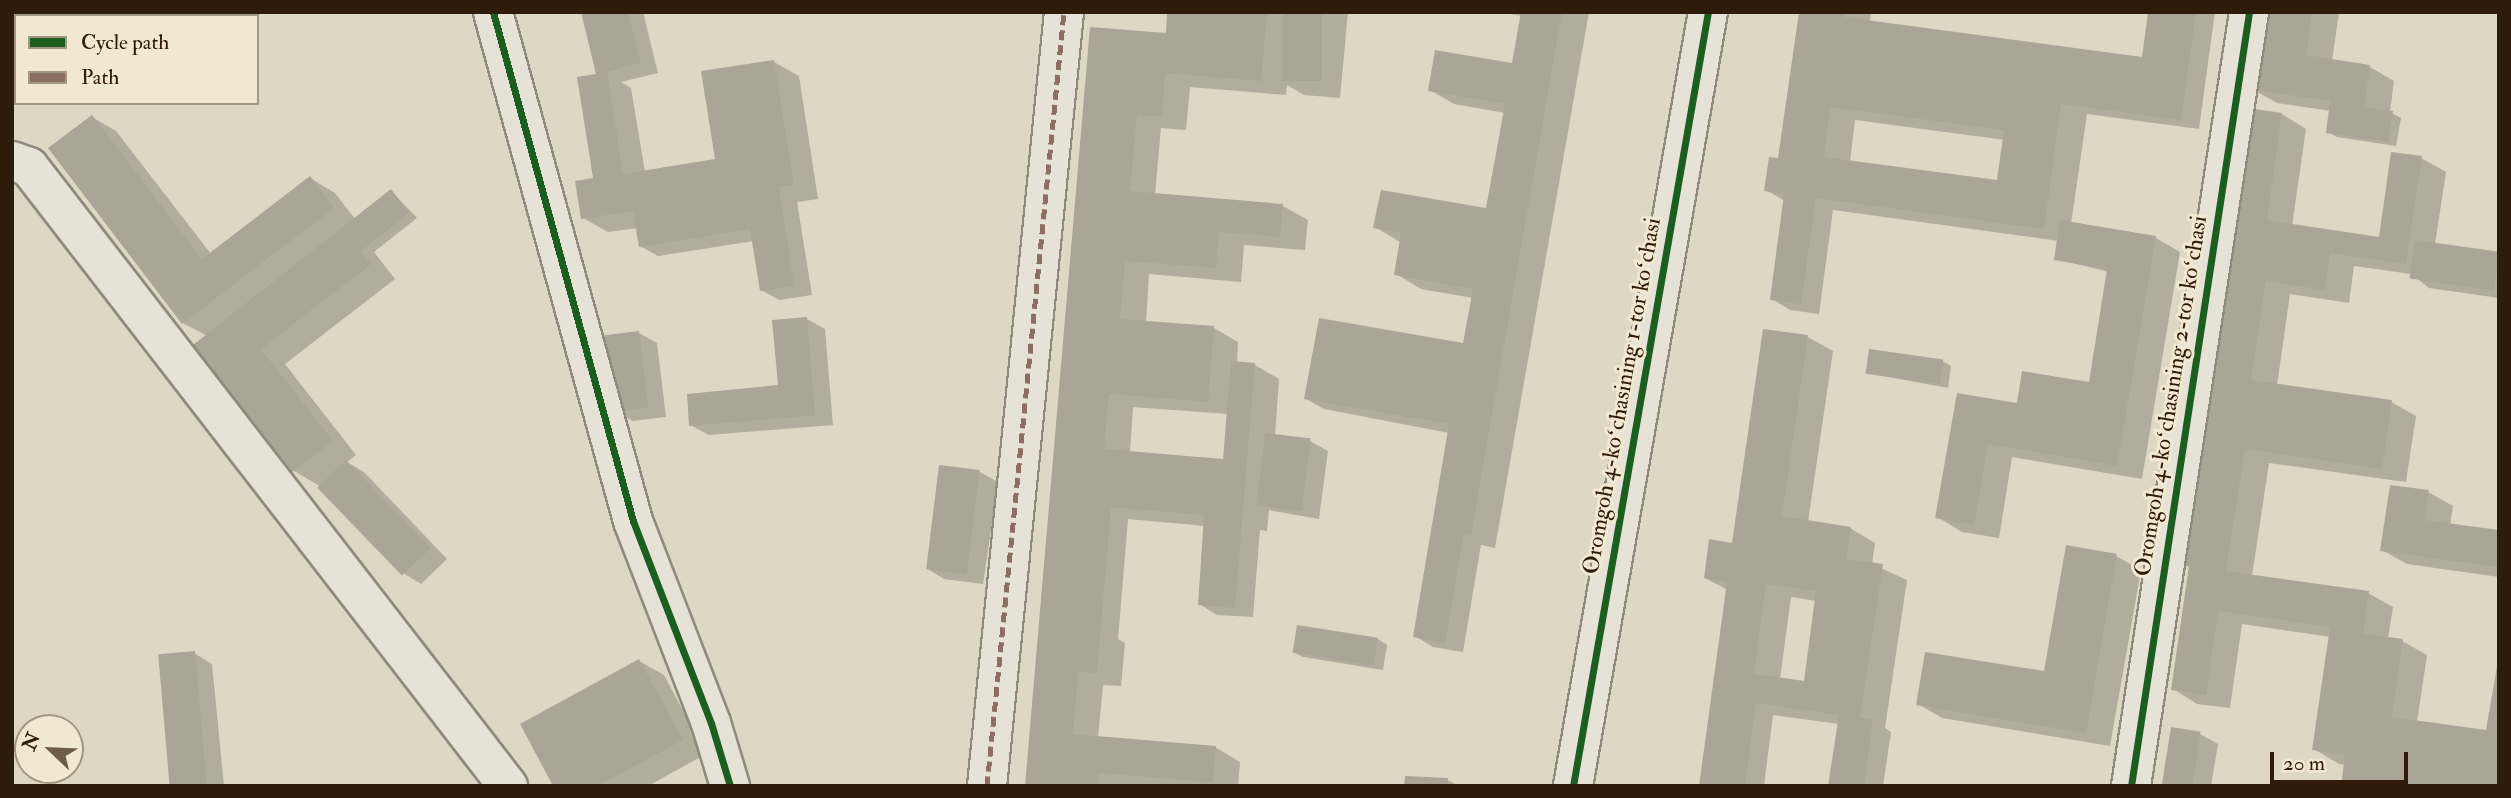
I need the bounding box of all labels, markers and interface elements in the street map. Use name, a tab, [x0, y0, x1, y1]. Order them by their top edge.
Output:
legend	[14, 14, 259, 105]
text: Cycle path	[81, 29, 169, 56]
text: Path	[81, 64, 119, 91]
street label: Oromgoh 4-koʻchasining 2-tor koʻchasi	[2129, 214, 2213, 578]
street label: Oromgoh 4-koʻchasining 1-tor koʻchasi	[1577, 216, 1667, 576]
north arrow	[14, 714, 84, 784]
text: N	[17, 729, 46, 754]
scale bar	[2273, 738, 2411, 782]
text: 20 m	[2283, 750, 2325, 777]

